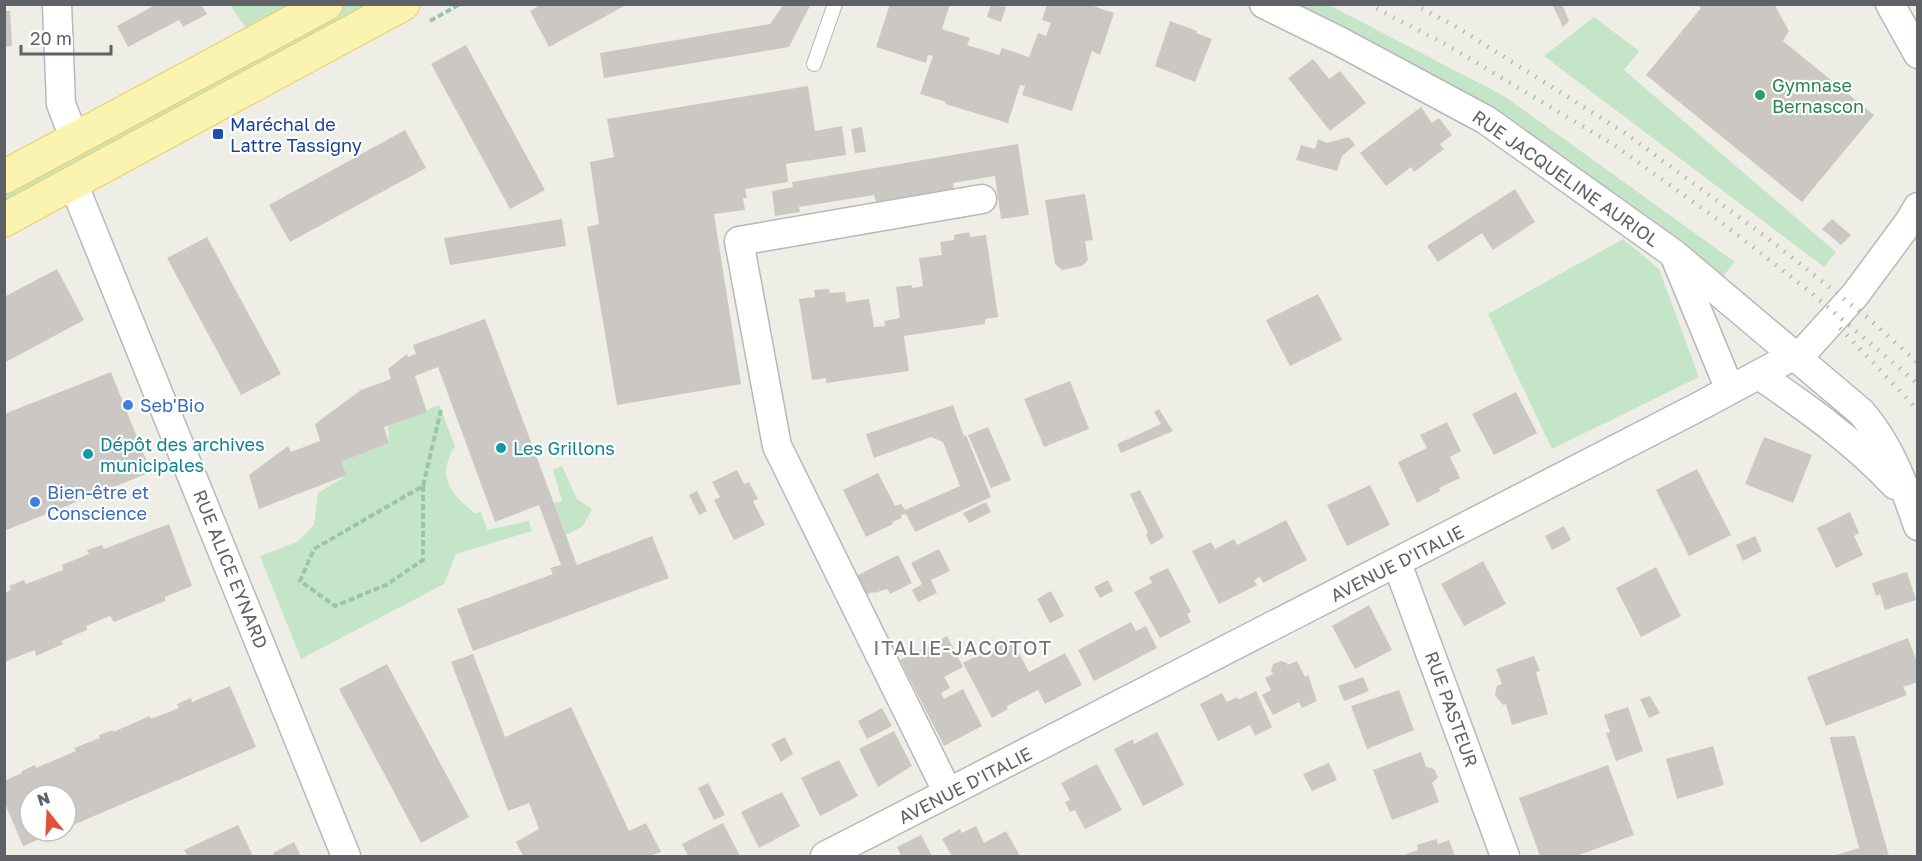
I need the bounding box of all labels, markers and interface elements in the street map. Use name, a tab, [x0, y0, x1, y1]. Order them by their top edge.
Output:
scale bar	[21, 18, 111, 56]
text: 20 m	[30, 27, 72, 49]
place label: Gymnase Bernascon	[1772, 74, 1864, 117]
marker: Gymnase Bernascon	[1753, 88, 1767, 102]
street label: RUE JACQUELINE AURIOL	[1468, 105, 1664, 251]
place label: Maréchal de Lattre Tassigny	[230, 113, 362, 156]
marker: Maréchal de Lattre Tassigny	[211, 127, 225, 141]
place label: Seb'Bio	[140, 394, 205, 416]
marker: Seb'Bio	[121, 398, 135, 412]
place label: Dépôt des archives municipales	[100, 433, 265, 476]
place label: Les Grillons	[513, 437, 615, 459]
marker: Les Grillons	[494, 441, 508, 455]
marker: Dépôt des archives municipales	[81, 447, 95, 461]
place label: Bien-être et Conscience	[47, 481, 149, 524]
street label: RUE ALICE EYNARD	[189, 486, 273, 652]
marker: Bien-être et Conscience	[28, 495, 42, 509]
street label: AVENUE D'ITALIE	[1327, 520, 1467, 606]
district label: ITALIE-JACOTOT	[873, 635, 1053, 659]
street label: RUE PASTEUR	[1421, 648, 1483, 770]
street label: AVENUE D'ITALIE	[895, 742, 1035, 828]
north arrow	[18, 783, 78, 843]
text: N	[34, 787, 52, 810]

